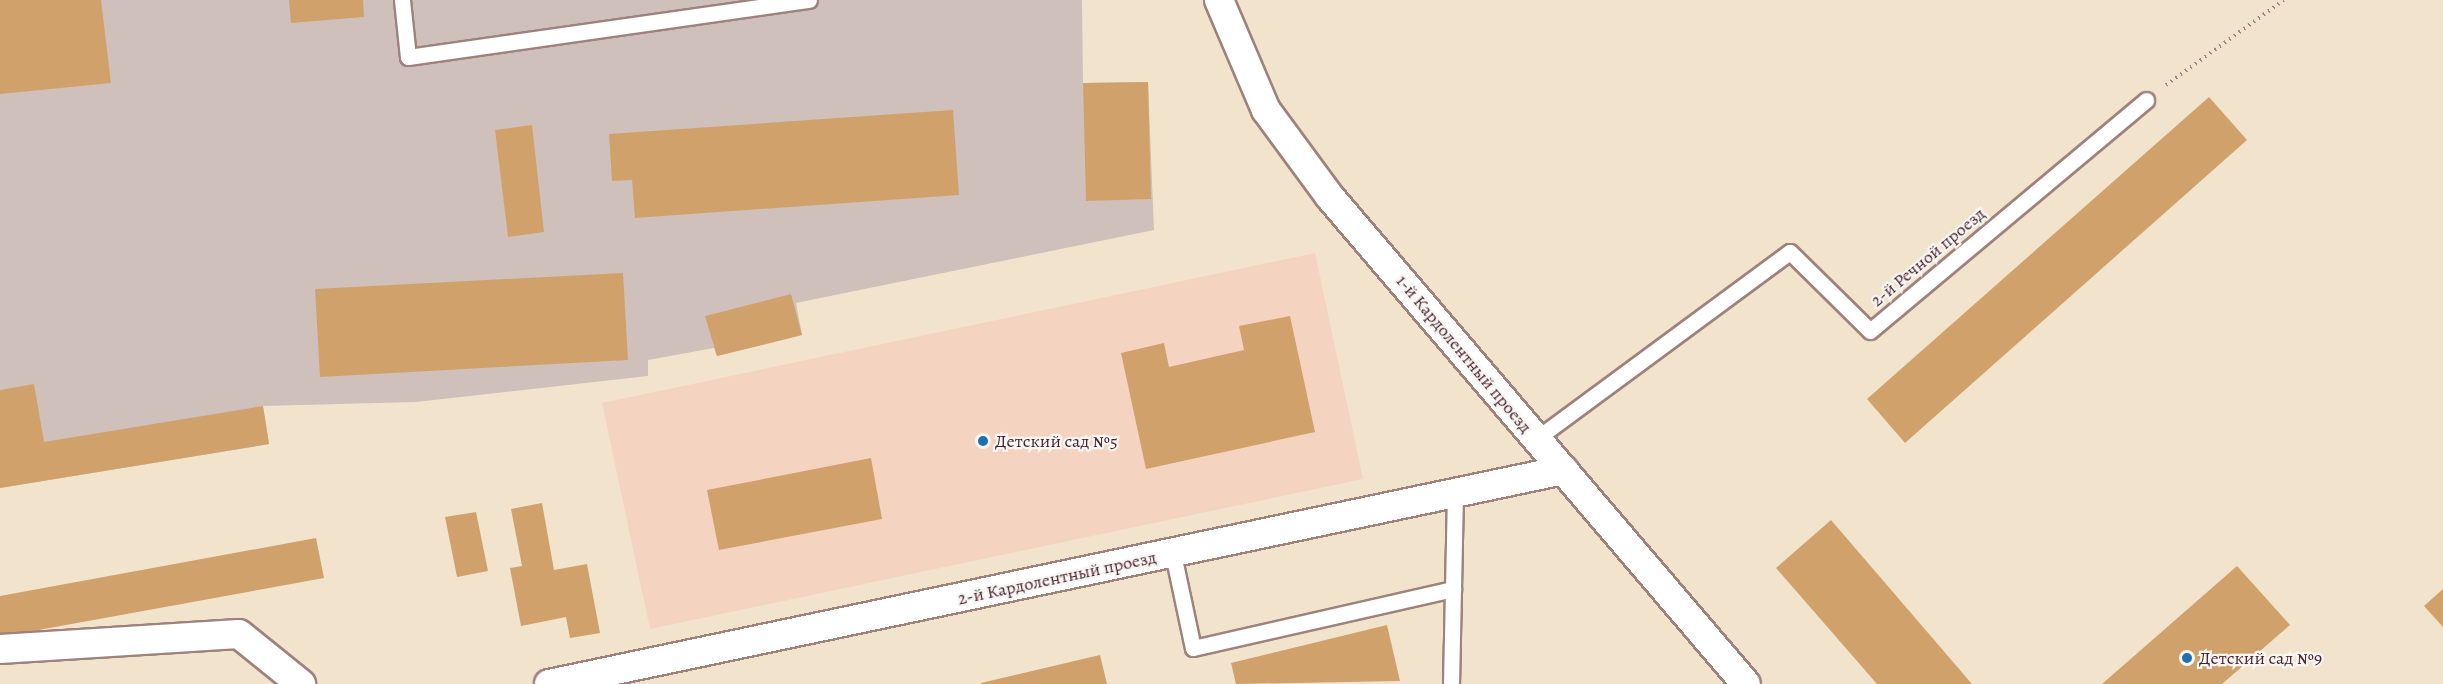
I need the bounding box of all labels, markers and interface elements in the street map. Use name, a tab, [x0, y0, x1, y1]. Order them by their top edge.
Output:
street label: 2-й Речной проезд	[1866, 203, 1990, 311]
street label: 1-й Кардолентный проезд	[1391, 270, 1537, 438]
place label: Детский сад №5	[995, 430, 1118, 452]
marker: Детский сад №5	[976, 434, 990, 448]
street label: 2-й Кардолентный проезд	[956, 546, 1158, 610]
place label: Детский сад №9	[2199, 647, 2322, 669]
marker: Детский сад №9	[2180, 651, 2194, 665]

